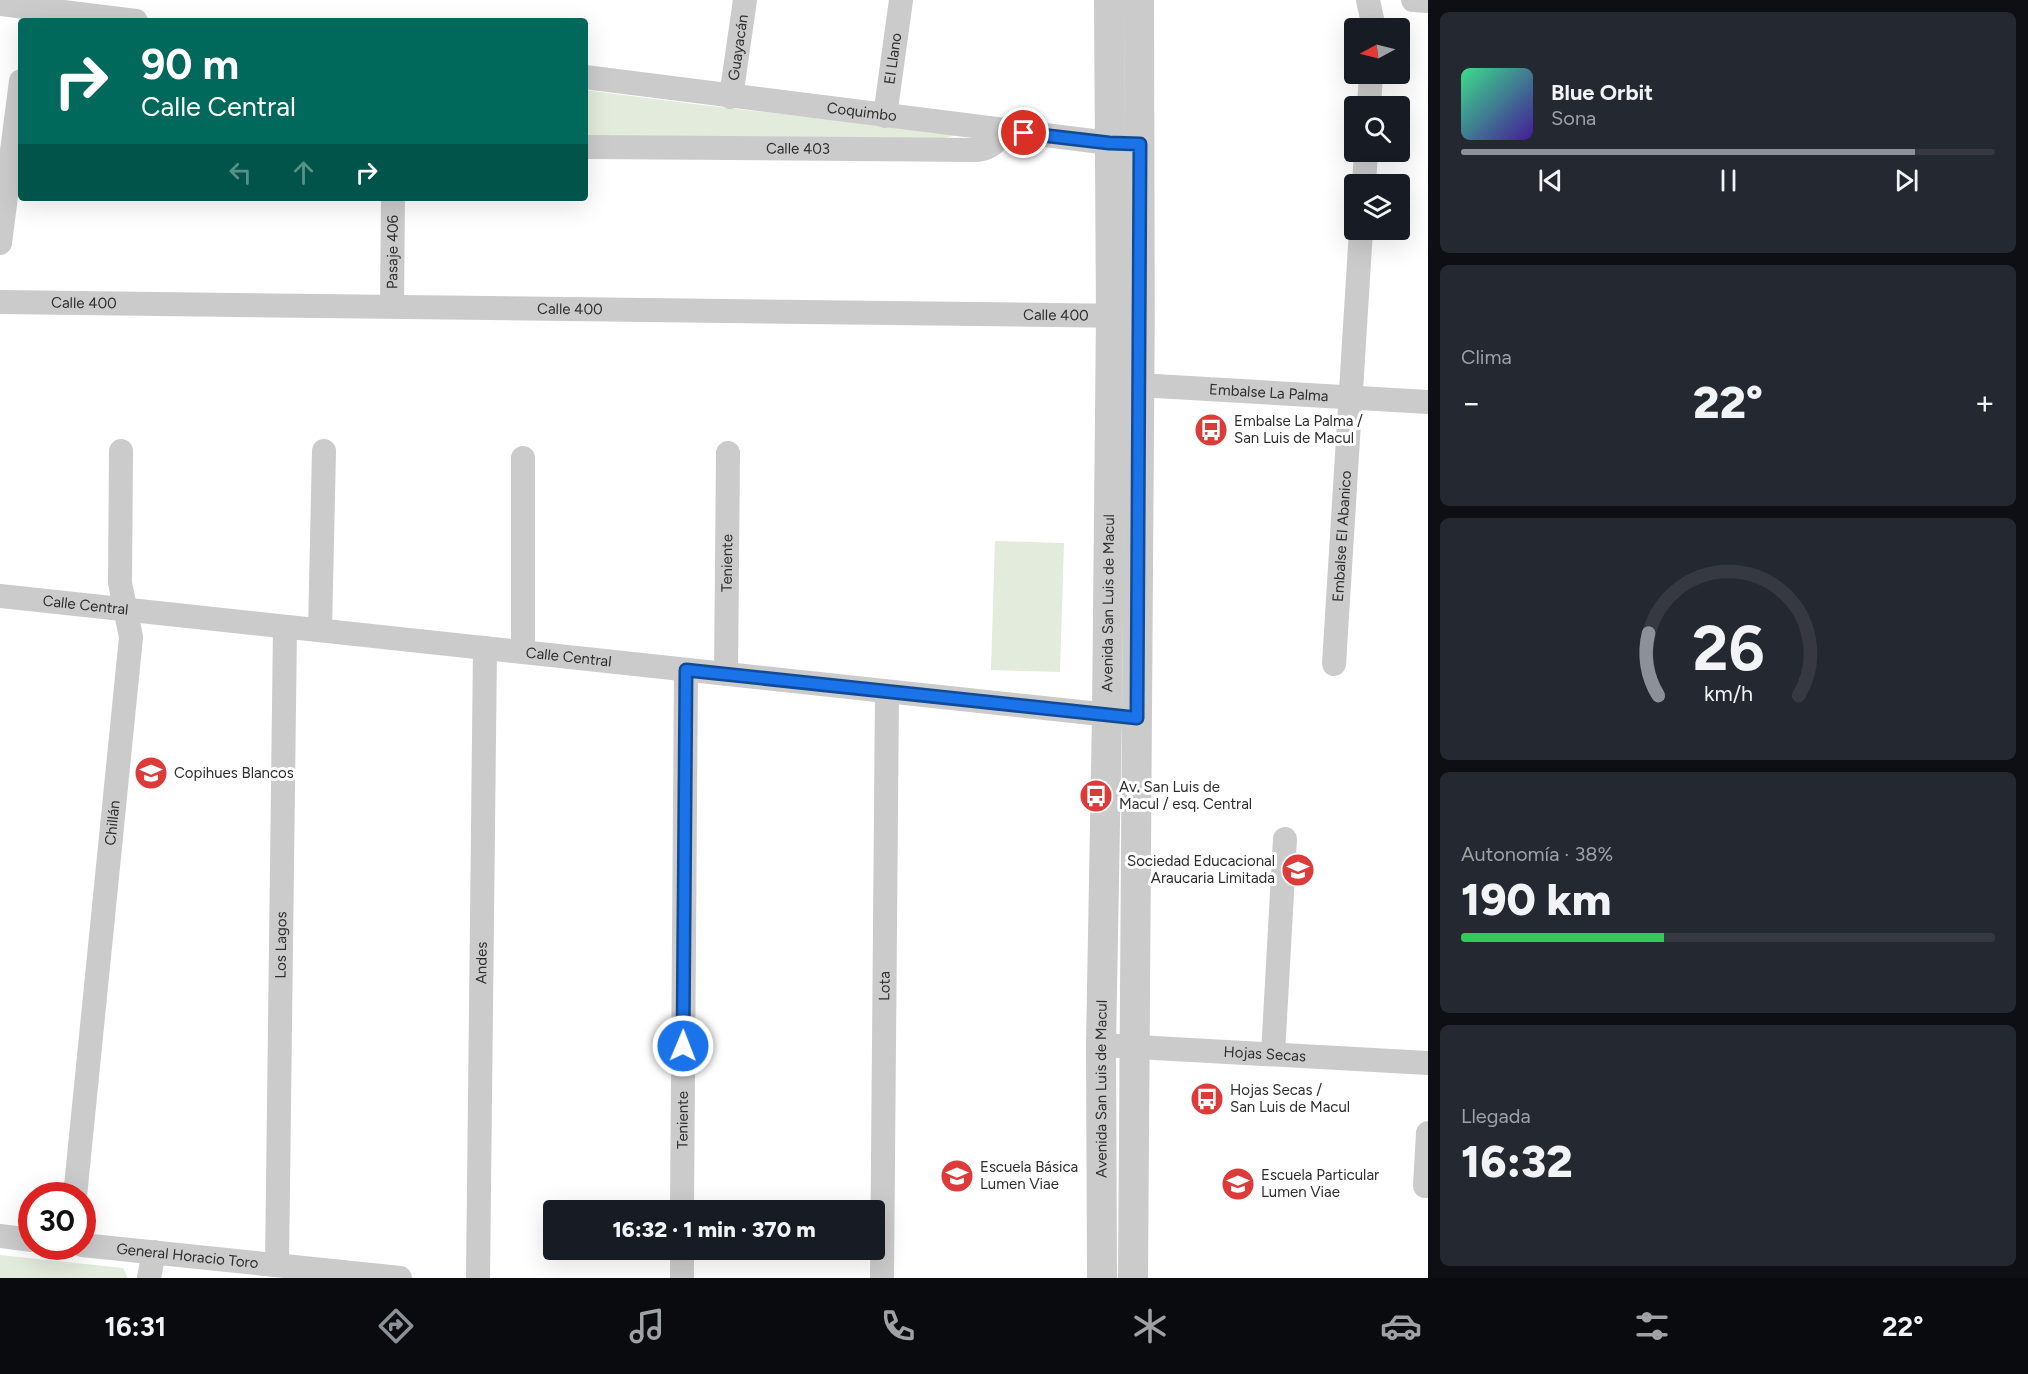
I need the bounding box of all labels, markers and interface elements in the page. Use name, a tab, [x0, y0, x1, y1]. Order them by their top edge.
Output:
street label: Guayacán	[724, 13, 752, 82]
north arrow	[1344, 18, 1410, 84]
map controls	[1344, 18, 1410, 240]
street label: El Llano	[880, 31, 905, 85]
text: 90 m	[141, 39, 239, 90]
icon: right	[42, 42, 120, 120]
text: Blue Orbit	[1551, 79, 1653, 106]
text: Calle Central	[141, 90, 296, 123]
button: search	[1344, 96, 1410, 162]
street label: Coquimbo	[826, 99, 898, 125]
text: Sona	[1551, 106, 1596, 130]
pin	[998, 107, 1049, 158]
icon: arrive	[1007, 116, 1040, 149]
street label: Calle 403	[766, 139, 830, 158]
icon: left	[224, 156, 257, 189]
icon: ahead	[287, 156, 320, 189]
icon: right	[350, 156, 383, 189]
icon: previous	[1534, 164, 1567, 197]
icon: pause	[1712, 164, 1745, 197]
icon: next	[1890, 164, 1923, 197]
button: layers	[1344, 174, 1410, 240]
street label: Pasaje 406	[383, 214, 402, 289]
street label: Calle 400	[51, 294, 117, 312]
street label: Calle 400	[537, 300, 603, 318]
street label: Calle 400	[1023, 306, 1089, 324]
text: Clima	[1461, 345, 1512, 369]
text: 22°	[1693, 375, 1763, 429]
street label: Embalse La Palma	[1209, 380, 1329, 405]
text: −	[1461, 383, 1482, 422]
text: +	[1974, 383, 1995, 422]
bus stop icon: Embalse La Palma / San Luis de Macul	[1193, 412, 1229, 448]
place label: Embalse La Palma / San Luis de Macul	[1234, 412, 1363, 447]
street label: Embalse El Abanico	[1329, 470, 1355, 602]
street label: Avenida San Luis de Macul	[1098, 514, 1118, 692]
street label: Teniente	[718, 534, 736, 592]
street label: Calle Central	[42, 592, 129, 619]
text: 26	[1692, 611, 1764, 686]
street label: Calle Central	[525, 643, 613, 671]
text: km/h	[1704, 681, 1752, 706]
school or university icon: Copihues Blancos	[133, 755, 169, 791]
place label: Copihues Blancos	[174, 764, 294, 782]
bus stop icon: Av. San Luis de Macul / esq. Central	[1078, 778, 1114, 814]
place label: Av. San Luis de Macul / esq. Central	[1119, 778, 1252, 813]
street label: Chillán	[101, 799, 124, 846]
text: Autonomía · 38%	[1461, 842, 1613, 866]
place label: Sociedad Educacional Araucaria Limitada	[1127, 852, 1275, 887]
school or university icon: Sociedad Educacional Araucaria Limitada	[1280, 852, 1316, 888]
text: 190 km	[1461, 872, 1611, 926]
street label: Los Lagos	[272, 911, 290, 979]
street label: Andes	[472, 942, 491, 984]
street label: Lota	[875, 971, 894, 1001]
street label: Avenida San Luis de Macul	[1092, 1000, 1111, 1178]
position arrow	[651, 1014, 715, 1078]
street label: Hojas Secas	[1223, 1043, 1306, 1065]
bus stop icon: Hojas Secas / San Luis de Macul	[1189, 1081, 1225, 1117]
place label: Hojas Secas / San Luis de Macul	[1230, 1081, 1350, 1116]
street label: Teniente	[673, 1091, 692, 1149]
text: Llegada	[1461, 1104, 1531, 1128]
text: 16:32	[1461, 1134, 1573, 1188]
school or university icon: Escuela Básica Lumen Viae	[939, 1158, 975, 1194]
place label: Escuela Básica Lumen Viae	[980, 1158, 1078, 1193]
school or university icon: Escuela Particular Lumen Viae	[1220, 1166, 1256, 1202]
place label: Escuela Particular Lumen Viae	[1261, 1166, 1379, 1201]
speed limit sign: 30	[18, 1182, 96, 1260]
text: 16:32 · 1 min · 370 m	[612, 1216, 816, 1243]
street label: General Horacio Toro	[116, 1240, 260, 1272]
icon: directions	[375, 1305, 417, 1347]
icon: music	[626, 1305, 668, 1347]
icon: phone	[877, 1305, 919, 1347]
icon: climate	[1129, 1305, 1171, 1347]
icon: car	[1380, 1305, 1422, 1347]
icon: filters	[1631, 1305, 1673, 1347]
text: 16:31	[105, 1310, 166, 1343]
text: 22°	[1882, 1310, 1923, 1343]

